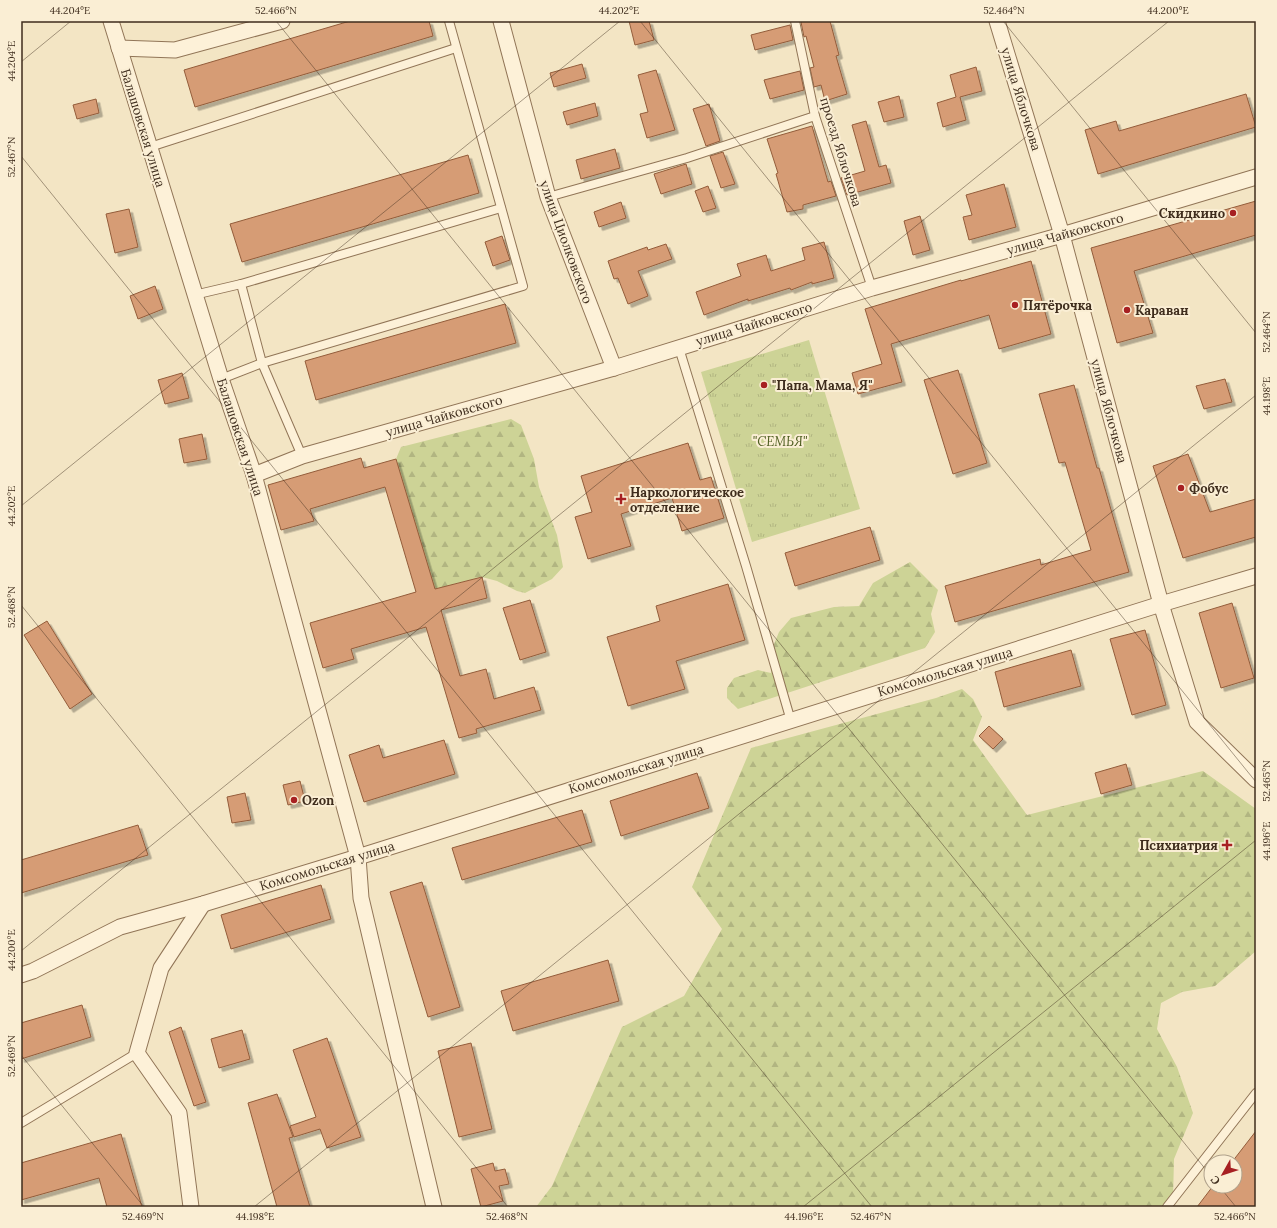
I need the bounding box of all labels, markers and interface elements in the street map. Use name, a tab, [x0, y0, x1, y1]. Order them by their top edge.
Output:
text: 44.204°E	[50, 4, 90, 17]
text: 52.466°N	[255, 4, 297, 17]
text: 44.202°E	[599, 4, 639, 17]
text: 52.464°N	[983, 4, 1025, 17]
text: 44.200°E	[1147, 4, 1189, 17]
text: 44.204°E	[5, 41, 18, 81]
street label: улица Яблочкова	[997, 45, 1045, 153]
street label: Балашовская улица	[117, 67, 169, 190]
street label: проезд Яблочкова	[816, 95, 866, 209]
text: 52.467°N	[5, 136, 18, 177]
street label: улица Циолковского	[536, 178, 596, 306]
place label: Скидкино	[1159, 205, 1225, 222]
marker: Скидкино	[1228, 208, 1238, 218]
street label: улица Чайковского	[1005, 209, 1126, 259]
place label: Пятёрочка	[1023, 297, 1092, 314]
street label: улица Чайковского	[694, 298, 815, 350]
marker: Пятёрочка	[1010, 300, 1020, 310]
place label: Караван	[1135, 302, 1189, 319]
marker: Караван	[1122, 305, 1132, 315]
text: 52.464°N	[1260, 311, 1273, 353]
street label: улица Яблочкова	[1087, 357, 1131, 465]
street label: Балашовская улица	[213, 376, 267, 498]
place label: "Папа, Мама, Я"	[772, 377, 872, 394]
text: 44.198°E	[1260, 377, 1273, 415]
marker: "Папа, Мама, Я"	[759, 380, 769, 390]
street label: улица Чайковского	[384, 391, 505, 441]
park label: "СЕМЬЯ"	[753, 433, 808, 450]
place label: Фобус	[1189, 480, 1229, 497]
marker: Фобус	[1176, 483, 1186, 493]
place label: Наркологическое отделение	[630, 484, 744, 516]
text: 44.202°E	[5, 486, 18, 526]
marker: Наркологическое отделение	[615, 493, 627, 505]
text: 52.468°N	[5, 586, 18, 628]
street label: Комсомольская улица	[875, 643, 1015, 701]
street label: Комсомольская улица	[566, 740, 706, 798]
text: 52.465°N	[1260, 760, 1273, 802]
place label: Ozon	[302, 792, 335, 809]
marker: Ozon	[289, 795, 299, 805]
text: 44.196°E	[1260, 822, 1273, 860]
street label: Комсомольская улица	[257, 837, 397, 895]
place label: Психиатрия	[1139, 837, 1218, 854]
marker: Психиатрия	[1221, 839, 1233, 851]
text: 44.200°E	[5, 929, 18, 971]
text: 52.469°N	[5, 1035, 18, 1077]
north arrow	[1203, 1154, 1243, 1194]
text: С	[1207, 1173, 1223, 1188]
text: 52.469°N	[122, 1210, 164, 1223]
text: 44.198°E	[236, 1210, 274, 1223]
text: 52.468°N	[486, 1210, 528, 1223]
text: 44.196°E	[785, 1210, 823, 1223]
text: 52.467°N	[851, 1210, 892, 1223]
text: 52.466°N	[1214, 1210, 1256, 1223]

